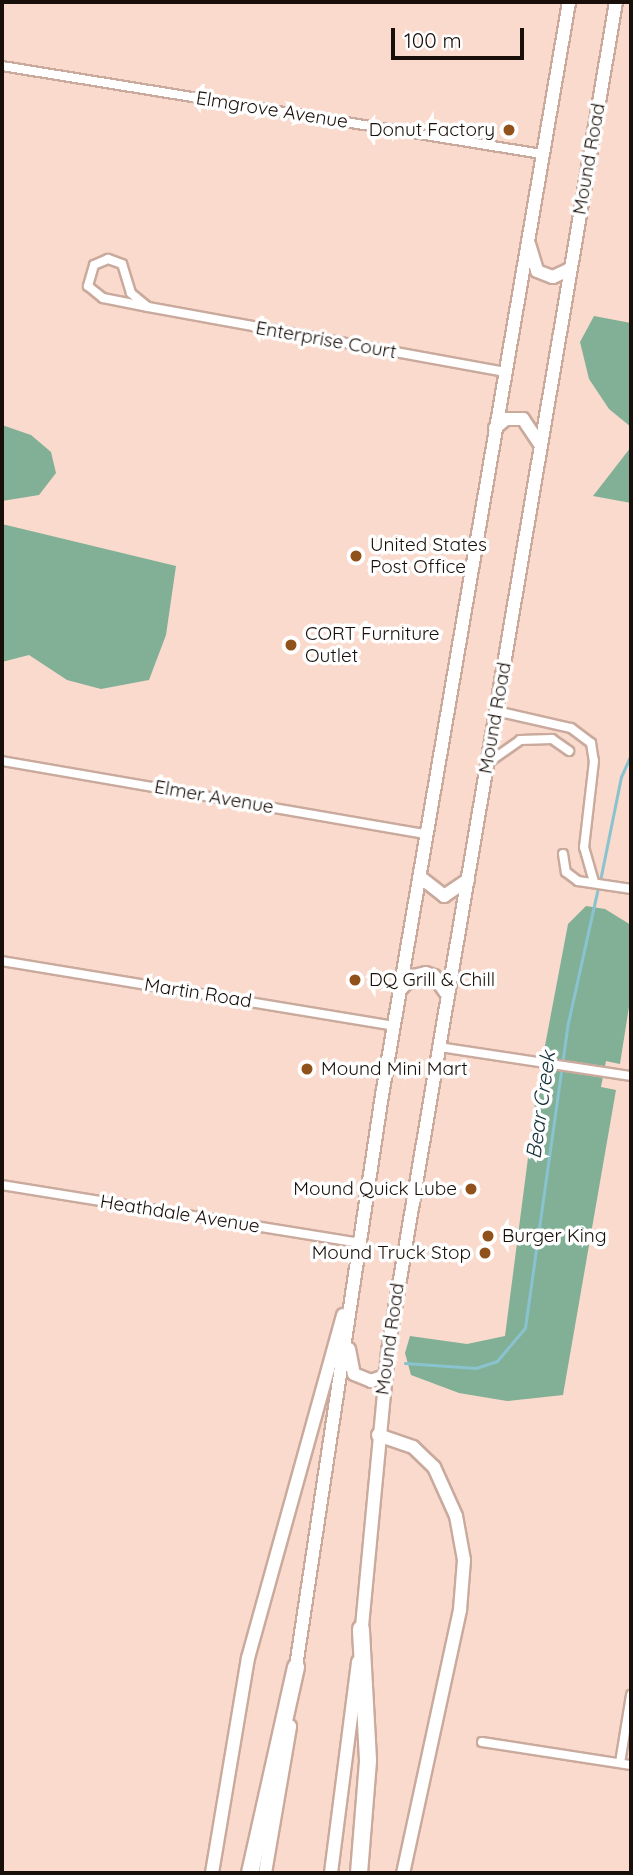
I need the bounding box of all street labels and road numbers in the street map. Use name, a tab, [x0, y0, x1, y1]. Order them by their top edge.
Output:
street label: Elmgrove Avenue	[194, 87, 350, 133]
street label: Mound Road	[568, 101, 610, 217]
street label: Enterprise Court	[254, 316, 398, 364]
street label: Mound Road	[474, 660, 516, 776]
street label: Elmer Avenue	[153, 775, 275, 819]
street label: Martin Road	[143, 973, 253, 1013]
street label: Heathdale Avenue	[99, 1190, 261, 1238]
street label: Mound Road	[371, 1282, 409, 1396]

